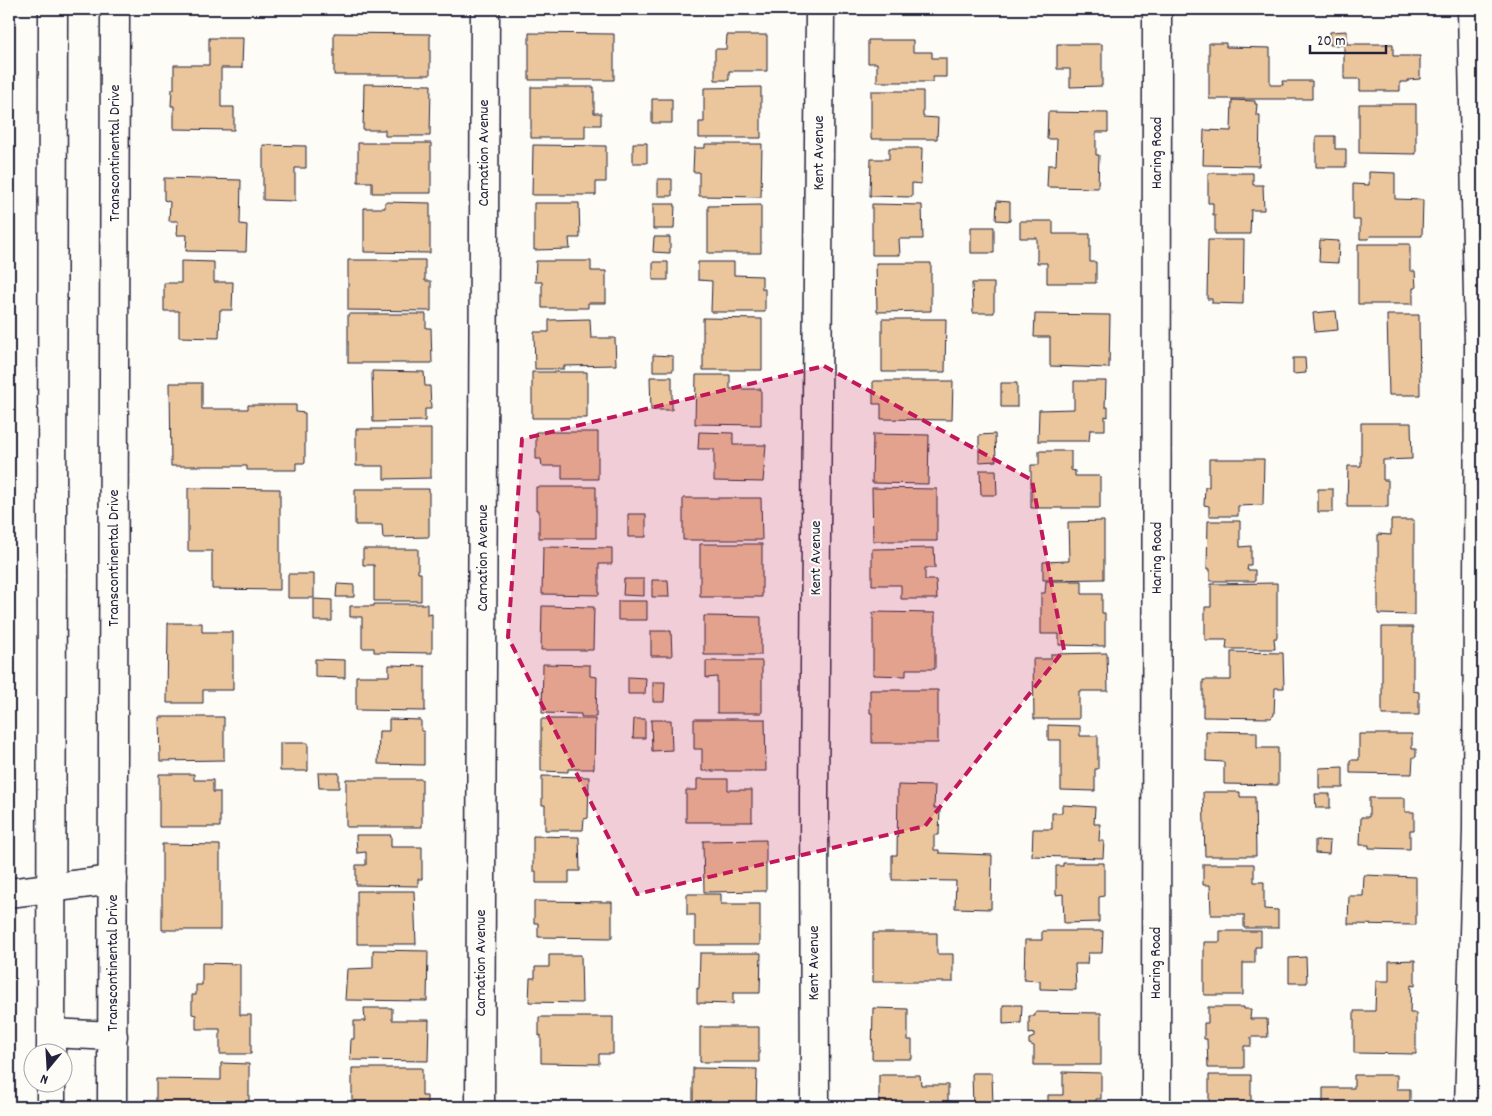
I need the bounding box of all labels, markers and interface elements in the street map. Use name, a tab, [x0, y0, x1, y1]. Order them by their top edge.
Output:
scale bar	[1310, 22, 1386, 54]
text: 20 m	[1317, 31, 1345, 53]
street label: Transcontinental Drive	[104, 84, 127, 222]
street label: Carnation Avenue	[473, 99, 496, 207]
street label: Kent Avenue	[808, 115, 831, 191]
street label: Haring Road	[1146, 117, 1169, 189]
street label: Transcontinental Drive	[103, 489, 126, 627]
street label: Carnation Avenue	[472, 504, 495, 612]
street label: Kent Avenue	[805, 520, 828, 596]
street label: Haring Road	[1146, 522, 1169, 594]
street label: Transcontinental Drive	[102, 894, 125, 1032]
street label: Carnation Avenue	[470, 909, 493, 1017]
street label: Kent Avenue	[803, 925, 826, 1001]
street label: Haring Road	[1145, 927, 1168, 999]
north arrow	[22, 1044, 72, 1094]
text: N	[38, 1068, 51, 1089]

